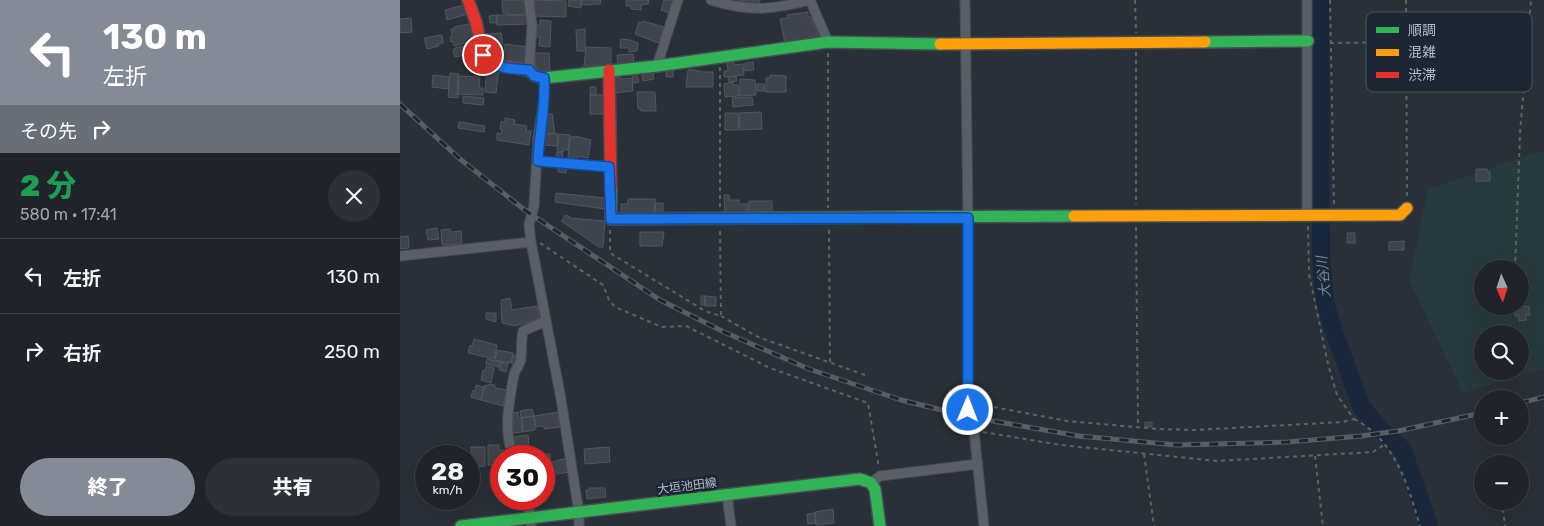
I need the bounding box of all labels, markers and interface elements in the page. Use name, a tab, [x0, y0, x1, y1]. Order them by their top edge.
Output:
legend	[1366, 12, 1532, 92]
text: 130 m	[103, 16, 207, 58]
icon: left	[20, 20, 85, 85]
text: 順調	[1408, 22, 1436, 39]
pin	[462, 34, 504, 76]
icon: arrive	[469, 41, 497, 69]
text: 混雑	[1408, 44, 1436, 61]
text: 左折	[103, 63, 147, 90]
text: 渋滞	[1408, 67, 1436, 84]
icon: right	[87, 115, 115, 143]
text: その先	[20, 120, 77, 143]
text: 2 分	[20, 168, 76, 204]
button: close	[328, 170, 380, 222]
text: 580 m · 17:41	[20, 205, 117, 224]
water label: 大谷川	[1314, 253, 1334, 299]
north arrow	[1474, 260, 1529, 315]
map controls	[1474, 260, 1529, 510]
icon: left	[20, 262, 48, 290]
text: 130 m	[327, 265, 380, 288]
text: 左折	[63, 267, 101, 290]
button: search	[1474, 325, 1529, 380]
icon: right	[20, 337, 48, 365]
text: 250 m	[324, 340, 380, 363]
text: 右折	[63, 342, 101, 365]
position arrow	[941, 383, 993, 435]
button: +	[1474, 390, 1529, 445]
speed limit sign: 30	[490, 445, 555, 510]
button: −	[1474, 455, 1529, 510]
text: 28	[431, 457, 464, 486]
button: 終了	[20, 458, 195, 516]
button: 共有	[205, 458, 380, 516]
street label: 大垣池田線	[656, 475, 718, 497]
text: km/h	[433, 483, 462, 497]

